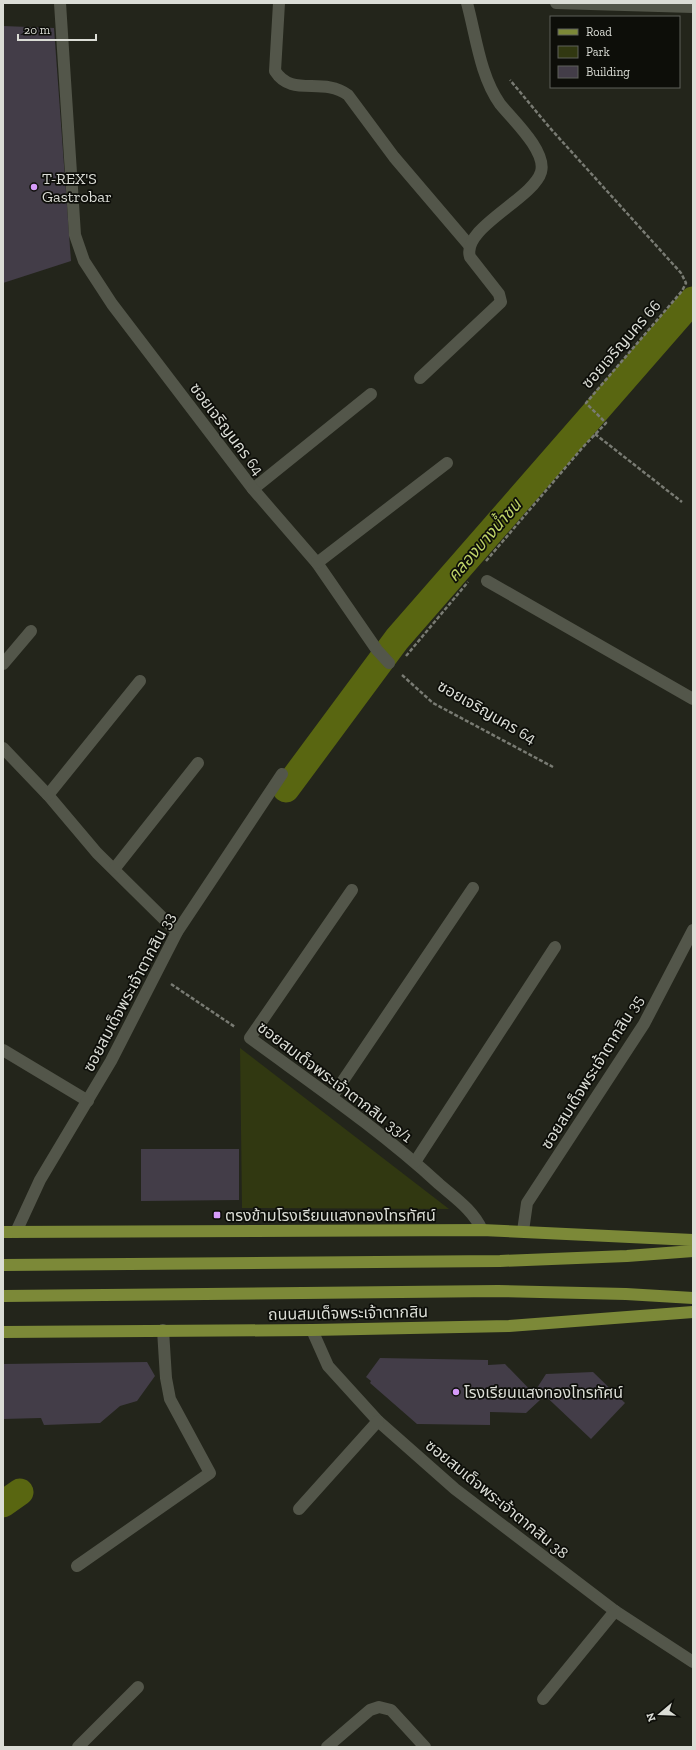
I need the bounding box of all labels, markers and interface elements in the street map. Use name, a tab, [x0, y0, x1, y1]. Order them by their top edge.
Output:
scale bar	[18, 16, 96, 42]
legend	[550, 16, 680, 88]
text: 20 m	[24, 23, 51, 37]
text: Road	[586, 25, 612, 39]
text: Park	[586, 45, 611, 59]
text: Building	[586, 65, 630, 79]
place label: T-REX'S Gastrobar	[42, 169, 112, 206]
marker: T-REX'S Gastrobar	[29, 182, 39, 192]
street label: ซอยเจริญนคร 66	[577, 296, 665, 392]
street label: ซอยเจริญนคร 64	[186, 379, 268, 479]
water label: คลองบางน้ำชน	[441, 492, 526, 585]
street label: ซอยเจริญนคร 64	[434, 676, 540, 748]
street label: ซอยสมเด็จพระเจ้าตากสิน 33	[79, 909, 179, 1075]
street label: ซอยสมเด็จพระเจ้าตากสิน 35	[537, 992, 647, 1152]
street label: ซอยสมเด็จพระเจ้าตากสิน 33/1	[254, 1017, 416, 1147]
place label: ตรงข้ามโรงเรียนแสงทองโทรทัศน์	[225, 1206, 436, 1225]
marker: ตรงข้ามโรงเรียนแสงทองโทรทัศน์	[212, 1210, 222, 1220]
street label: ถนนสมเด็จพระเจ้าตากสิน	[268, 1302, 428, 1324]
place label: โรงเรียนแสงทองโทรทัศน์	[464, 1383, 623, 1402]
marker: โรงเรียนแสงทองโทรทัศน์	[451, 1387, 461, 1397]
street label: ซอยสมเด็จพระเจ้าตากสิน 38	[422, 1435, 572, 1563]
north arrow	[640, 1694, 680, 1734]
text: N	[643, 1710, 659, 1723]

